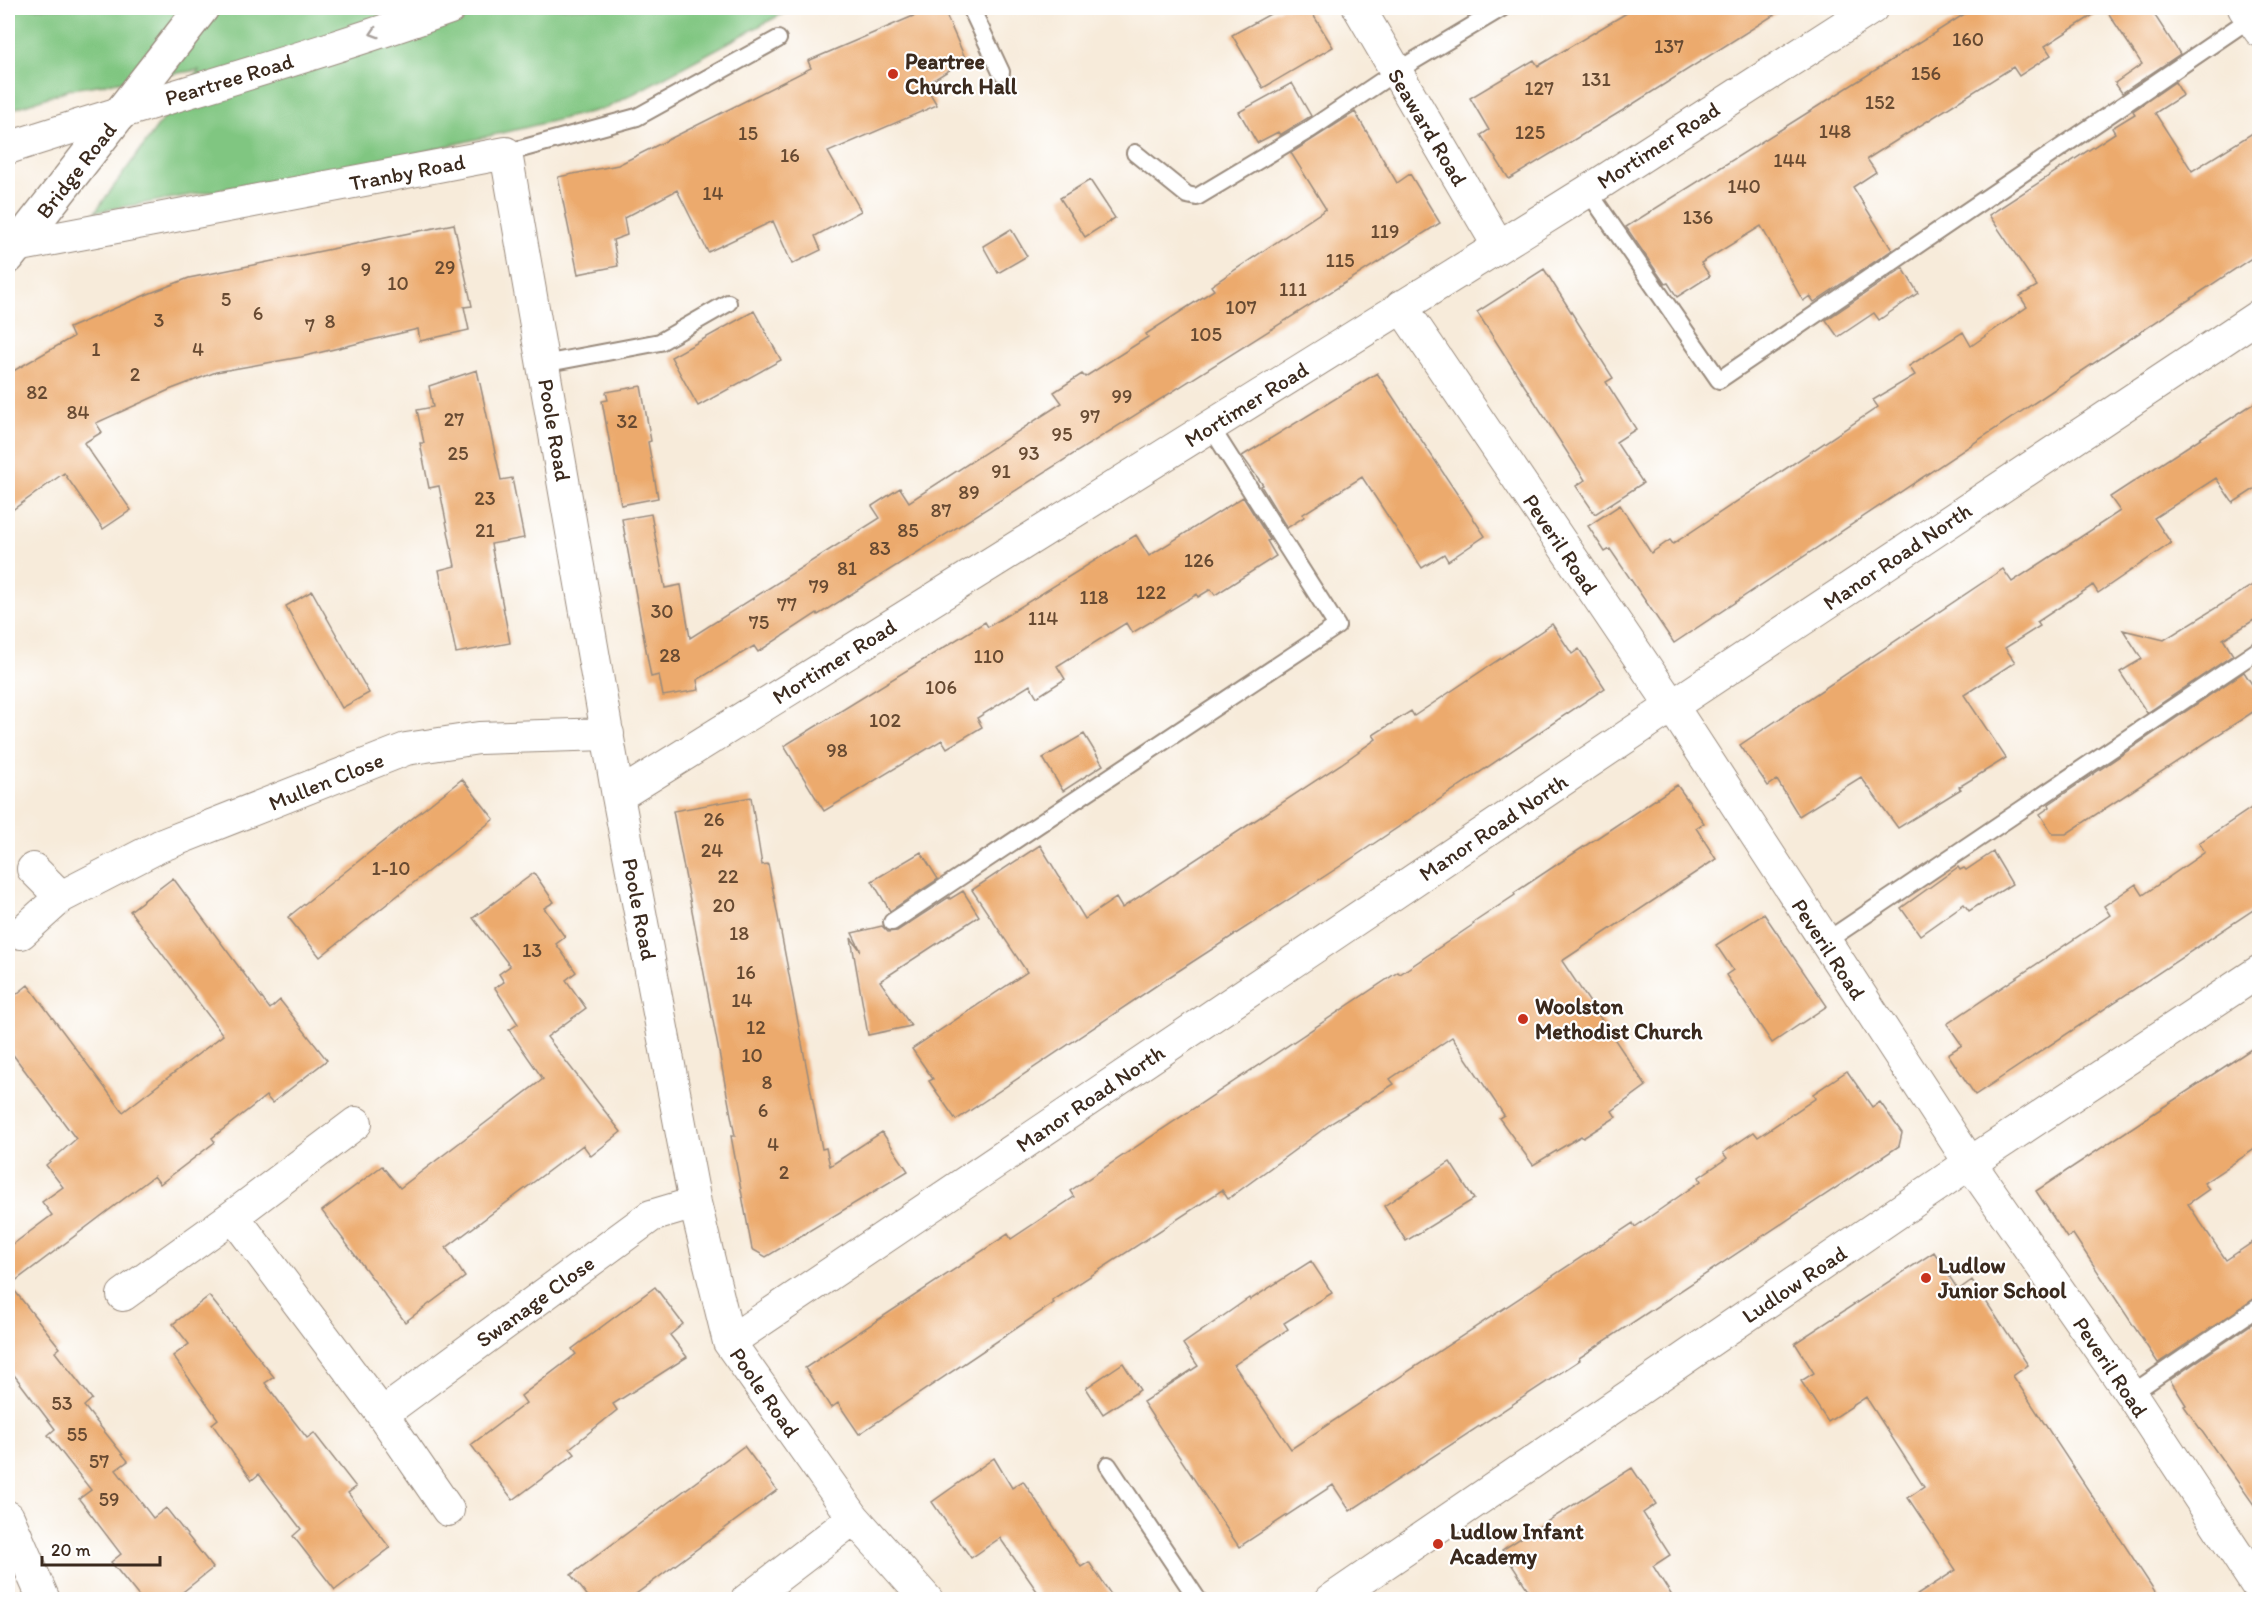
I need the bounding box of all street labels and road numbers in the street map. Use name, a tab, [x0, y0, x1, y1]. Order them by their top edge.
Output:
street label: Peartree Road	[162, 47, 297, 112]
street label: Seaward Road	[1382, 63, 1473, 191]
street label: Mortimer Road	[1592, 96, 1725, 195]
street label: Bridge Road	[30, 117, 122, 224]
street label: Tranby Road	[347, 148, 467, 197]
street label: Mortimer Road	[1179, 356, 1313, 453]
street label: Poole Road	[532, 377, 577, 484]
street label: Peveril Road	[1517, 489, 1604, 600]
street label: Manor Road North	[1818, 497, 1977, 616]
street label: Mortimer Road	[767, 613, 901, 710]
street label: Mullen Close	[265, 746, 388, 817]
street label: Manor Road North	[1414, 768, 1573, 887]
street label: Poole Road	[616, 856, 663, 963]
street label: Peveril Road	[1786, 893, 1871, 1005]
street label: Manor Road North	[1011, 1039, 1170, 1158]
street label: Ludlow Road	[1737, 1239, 1852, 1329]
street label: Swanage Close	[471, 1249, 600, 1353]
street label: Peveril Road	[2067, 1312, 2154, 1423]
street label: Poole Road	[724, 1342, 805, 1443]

